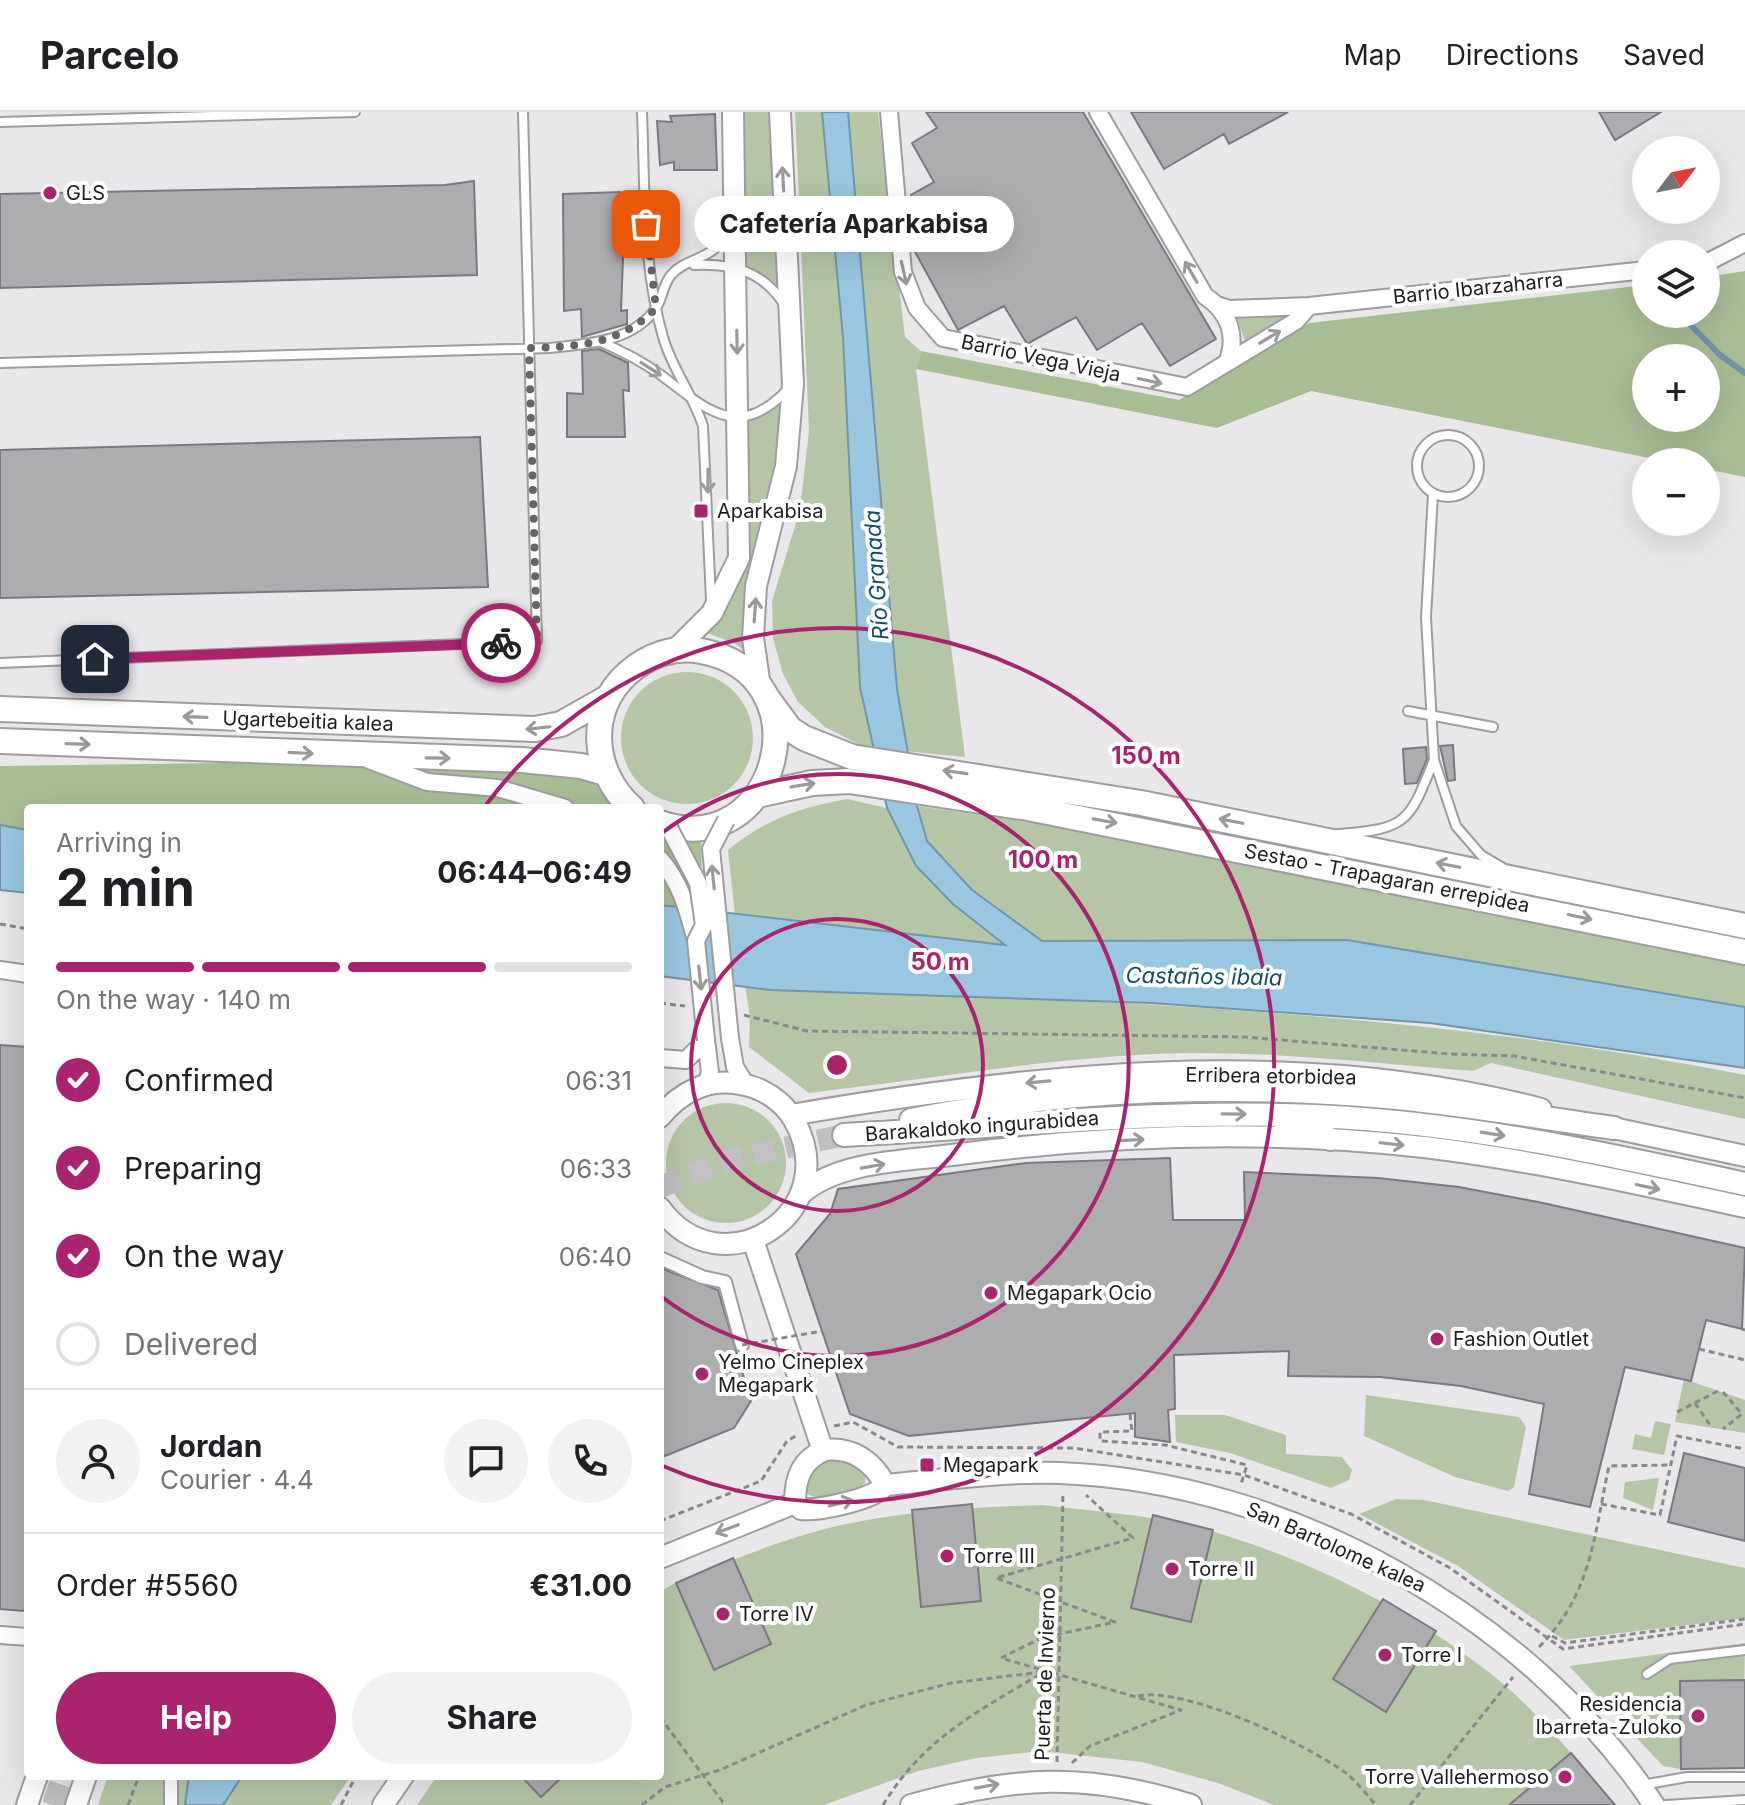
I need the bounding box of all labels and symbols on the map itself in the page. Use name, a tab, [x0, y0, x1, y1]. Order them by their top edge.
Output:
north arrow	[1632, 136, 1720, 224]
one-way arrow	[775, 166, 790, 193]
place label: GLS	[66, 181, 105, 205]
marker: GLS	[41, 184, 59, 202]
pin	[612, 190, 680, 258]
callout: Cafetería Aparkabisa	[694, 196, 1014, 252]
one-way arrow	[897, 260, 912, 285]
one-way arrow	[1183, 261, 1199, 284]
street label: Barrio Ibarzaharra	[1392, 267, 1564, 309]
one-way arrow	[730, 328, 745, 355]
one-way arrow	[1258, 328, 1281, 344]
street label: Barrio Vega Vieja	[959, 329, 1123, 387]
one-way arrow	[639, 362, 662, 378]
one-way arrow	[1136, 374, 1162, 389]
one-way arrow	[700, 467, 716, 494]
place label: Aparkabisa	[717, 499, 823, 523]
marker: Aparkabisa	[692, 502, 710, 520]
water label: Río Granada	[858, 509, 894, 641]
one-way arrow	[748, 597, 763, 624]
courier	[461, 603, 541, 683]
pin	[61, 625, 129, 693]
street label: Ugartebeitia kalea	[222, 706, 394, 736]
one-way arrow	[182, 709, 209, 724]
one-way arrow	[525, 720, 552, 735]
one-way arrow	[64, 736, 91, 751]
text: 150 m	[1111, 741, 1181, 770]
one-way arrow	[287, 746, 314, 761]
one-way arrow	[424, 750, 451, 766]
one-way arrow	[943, 764, 968, 779]
one-way arrow	[789, 777, 815, 792]
one-way arrow	[1219, 813, 1245, 828]
one-way arrow	[1092, 815, 1117, 830]
street label: Sestao - Trapagaran errepidea	[1242, 839, 1532, 917]
text: 100 m	[1008, 845, 1078, 874]
one-way arrow	[1436, 857, 1462, 872]
one-way arrow	[705, 864, 720, 891]
one-way arrow	[1566, 910, 1592, 925]
text: 50 m	[910, 947, 970, 976]
water label: Castaños ibaia	[1125, 962, 1283, 990]
one-way arrow	[692, 964, 707, 991]
centre of rings	[823, 1051, 851, 1079]
street label: Erribera etorbidea	[1185, 1063, 1357, 1089]
one-way arrow	[1025, 1074, 1052, 1089]
street label: Barakaldoko ingurabidea	[864, 1106, 1100, 1146]
one-way arrow	[1220, 1106, 1247, 1122]
one-way arrow	[1480, 1127, 1505, 1142]
one-way arrow	[1118, 1132, 1145, 1147]
one-way arrow	[1378, 1136, 1405, 1151]
one-way arrow	[860, 1158, 886, 1173]
one-way arrow	[1635, 1180, 1660, 1195]
place label: Megapark Ocio	[1007, 1281, 1152, 1305]
marker: Megapark Ocio	[982, 1284, 1000, 1302]
place label: Fashion Outlet	[1453, 1327, 1589, 1351]
marker: Fashion Outlet	[1428, 1330, 1446, 1348]
place label: Yelmo Cineplex Megapark	[718, 1350, 864, 1397]
marker: Yelmo Cineplex Megapark	[693, 1365, 711, 1383]
place label: Megapark	[943, 1453, 1039, 1477]
marker: Megapark	[918, 1456, 936, 1474]
one-way arrow	[827, 1495, 853, 1510]
street label: San Bartolome kalea	[1243, 1497, 1429, 1597]
one-way arrow	[715, 1523, 740, 1537]
place label: Torre III	[963, 1544, 1035, 1568]
marker: Torre III	[938, 1547, 956, 1565]
place label: Torre II	[1188, 1557, 1254, 1581]
marker: Torre II	[1163, 1560, 1181, 1578]
street label: Puerta de Invierno	[1030, 1587, 1060, 1761]
place label: Torre IV	[739, 1602, 814, 1626]
marker: Torre IV	[714, 1605, 732, 1623]
place label: Torre I	[1401, 1643, 1462, 1667]
marker: Torre I	[1376, 1646, 1394, 1664]
place label: Residencia Ibarreta-Zuloko	[1535, 1692, 1682, 1739]
marker: Residencia Ibarreta-Zuloko	[1689, 1707, 1707, 1725]
place label: Torre Vallehermoso	[1365, 1765, 1549, 1789]
marker: Torre Vallehermoso	[1556, 1768, 1574, 1786]
one-way arrow	[974, 1778, 999, 1793]

